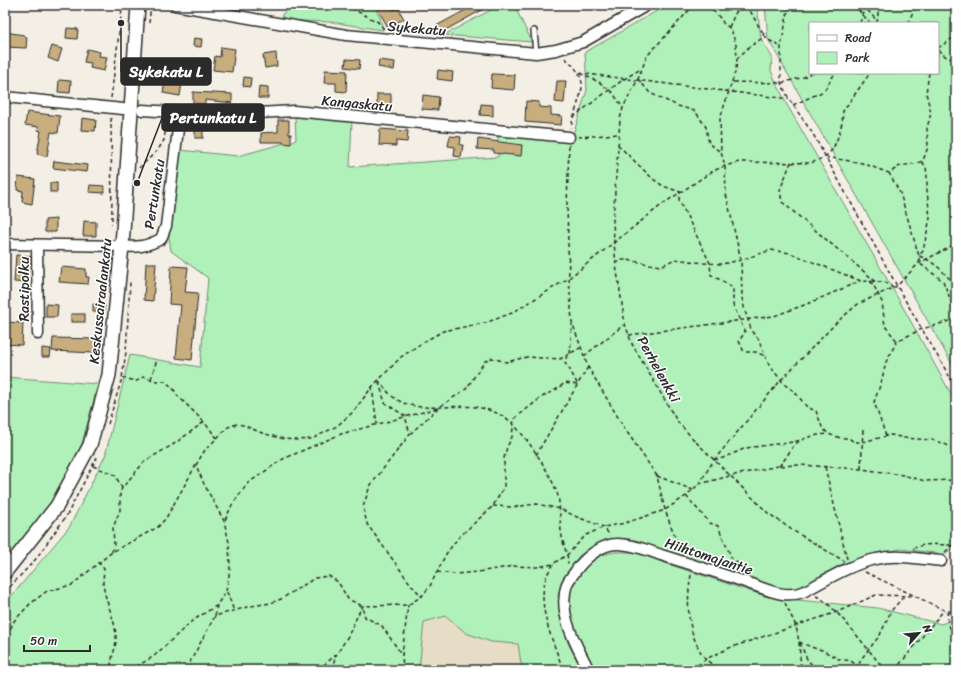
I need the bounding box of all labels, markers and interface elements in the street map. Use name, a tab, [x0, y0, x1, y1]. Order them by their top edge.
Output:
street label: Sykekatu	[387, 13, 448, 44]
legend	[809, 22, 939, 74]
text: Road	[845, 27, 872, 49]
text: Park	[845, 47, 870, 69]
callout: Sykekatu L	[121, 58, 211, 85]
text: Sykekatu L	[128, 59, 204, 85]
street label: Kangaskatu	[320, 88, 394, 119]
callout: Pertunkatu L	[162, 104, 264, 131]
text: Pertunkatu L	[170, 105, 257, 131]
street label: Pertunkatu	[137, 157, 172, 231]
street label: Keskussairaalankatu	[81, 237, 120, 365]
street label: Rastipolku	[12, 256, 37, 322]
street label: Perhelenkki	[630, 331, 688, 408]
street label: Hiihtomajantie	[661, 530, 756, 583]
north arrow	[899, 613, 939, 653]
text: N	[917, 620, 938, 637]
scale bar	[24, 627, 90, 653]
text: 50 m	[30, 630, 57, 652]

